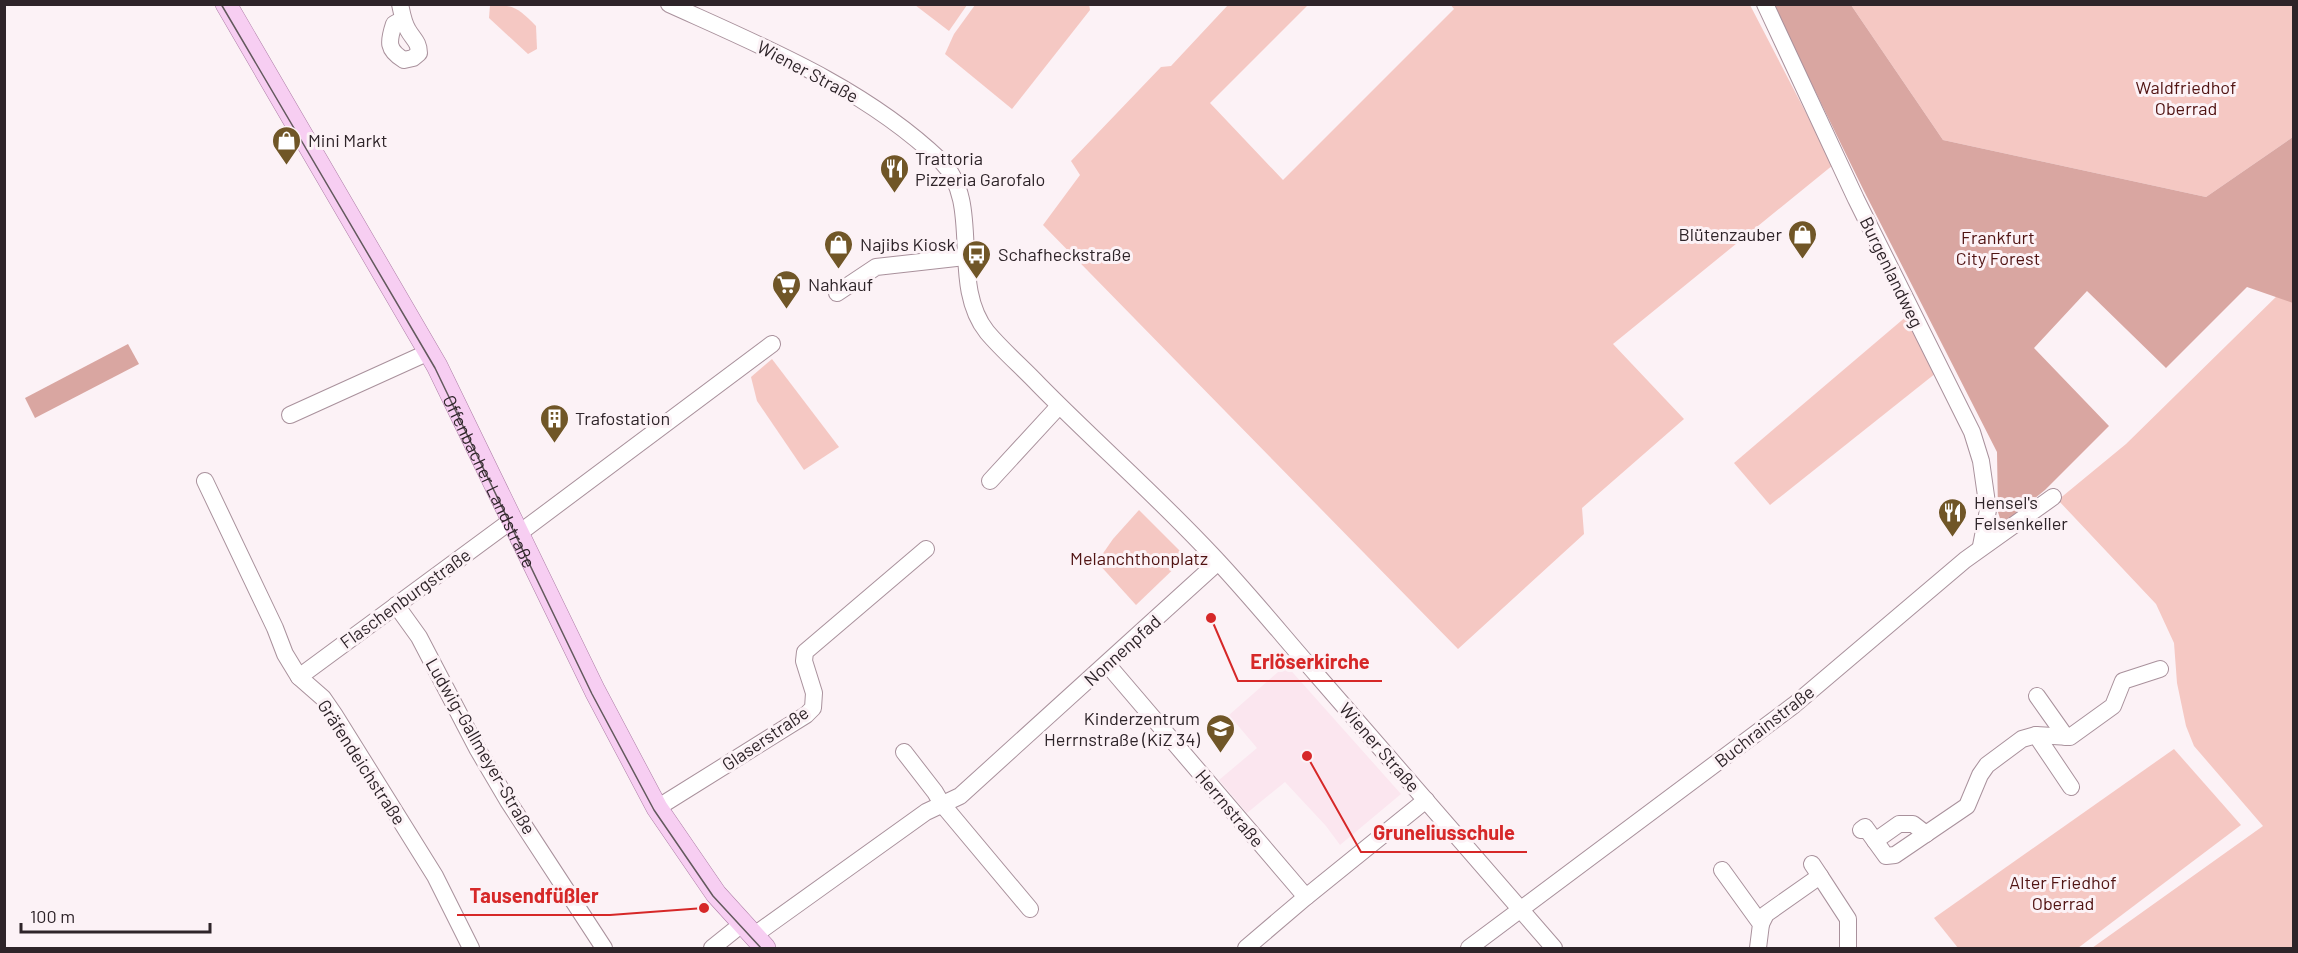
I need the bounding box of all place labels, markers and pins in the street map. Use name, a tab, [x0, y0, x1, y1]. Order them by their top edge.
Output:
shop icon: Mini Markt	[271, 124, 303, 166]
place label: Mini Markt	[308, 129, 388, 151]
place label: Trattoria Pizzeria Garofalo	[915, 147, 1045, 190]
restaurant icon: Trattoria Pizzeria Garofalo	[878, 152, 910, 194]
shop icon: Blütenzauber	[1787, 218, 1819, 260]
place label: Blütenzauber	[1679, 223, 1782, 245]
shop icon: Najibs Kiosk	[823, 228, 855, 270]
place label: Najibs Kiosk	[860, 233, 956, 255]
bus stop icon: Schafheckstraße	[961, 238, 993, 280]
place label: Schafheckstraße	[998, 243, 1131, 265]
supermarket icon: Nahkauf	[771, 268, 803, 310]
place label: Nahkauf	[808, 273, 873, 295]
building icon: Trafostation	[538, 402, 570, 444]
place label: Trafostation	[575, 407, 670, 429]
place label: Hensel's Felsenkeller	[1974, 491, 2068, 534]
restaurant icon: Hensel's Felsenkeller	[1937, 496, 1969, 538]
callout: Erlöserkirche	[1238, 643, 1382, 681]
place label: Kinderzentrum Herrnstraße (KiZ 34)	[1044, 707, 1200, 750]
school or university icon: Kinderzentrum Herrnstraße (KiZ 34)	[1205, 712, 1237, 754]
callout: Gruneliusschule	[1361, 814, 1527, 852]
callout: Tausendfüßler	[457, 877, 610, 915]

